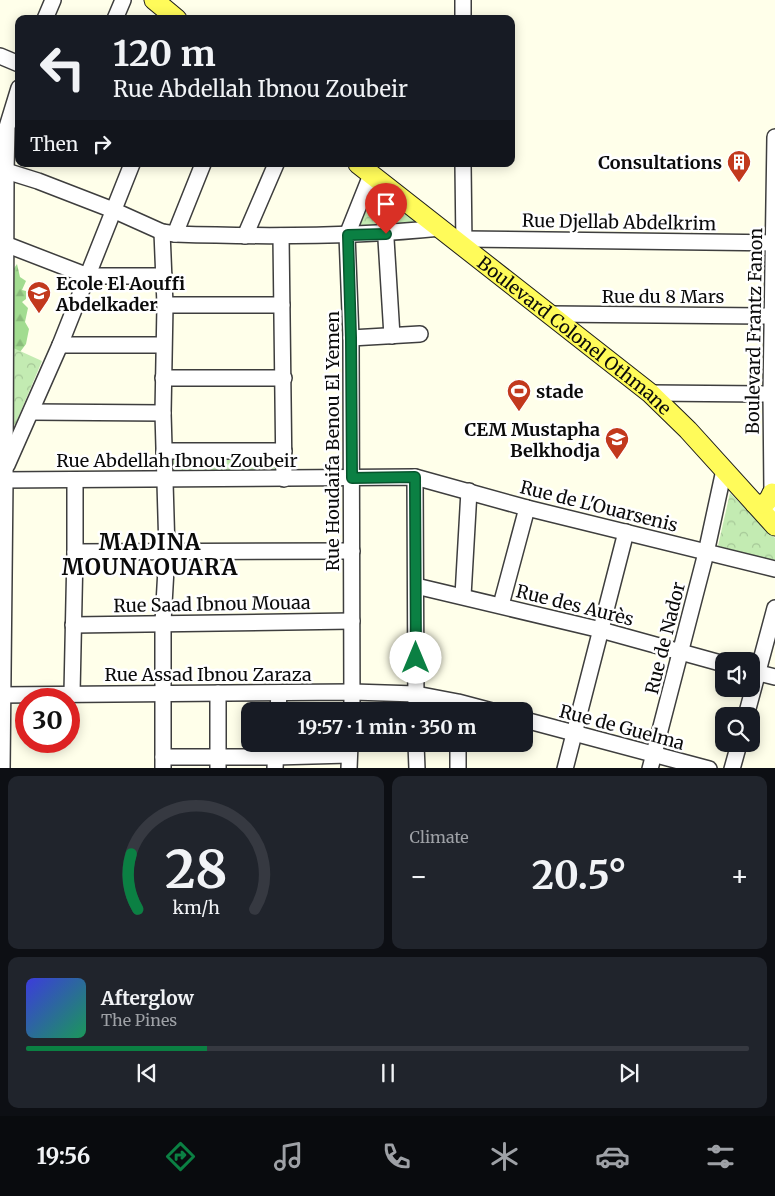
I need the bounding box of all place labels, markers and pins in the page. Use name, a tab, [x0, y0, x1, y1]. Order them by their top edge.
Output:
building icon: Consultations	[726, 149, 752, 183]
place label: Consultations	[598, 151, 722, 174]
pin	[365, 183, 407, 234]
place label: Ecole El Aouffi Abdelkader	[55, 272, 185, 316]
school or university icon: Ecole El Aouffi Abdelkader	[26, 280, 52, 314]
sports icon: stade	[506, 378, 532, 412]
place label: stade	[536, 380, 584, 403]
place label: CEM Mustapha Belkhodja	[465, 418, 600, 462]
school or university icon: CEM Mustapha Belkhodja	[604, 426, 630, 460]

